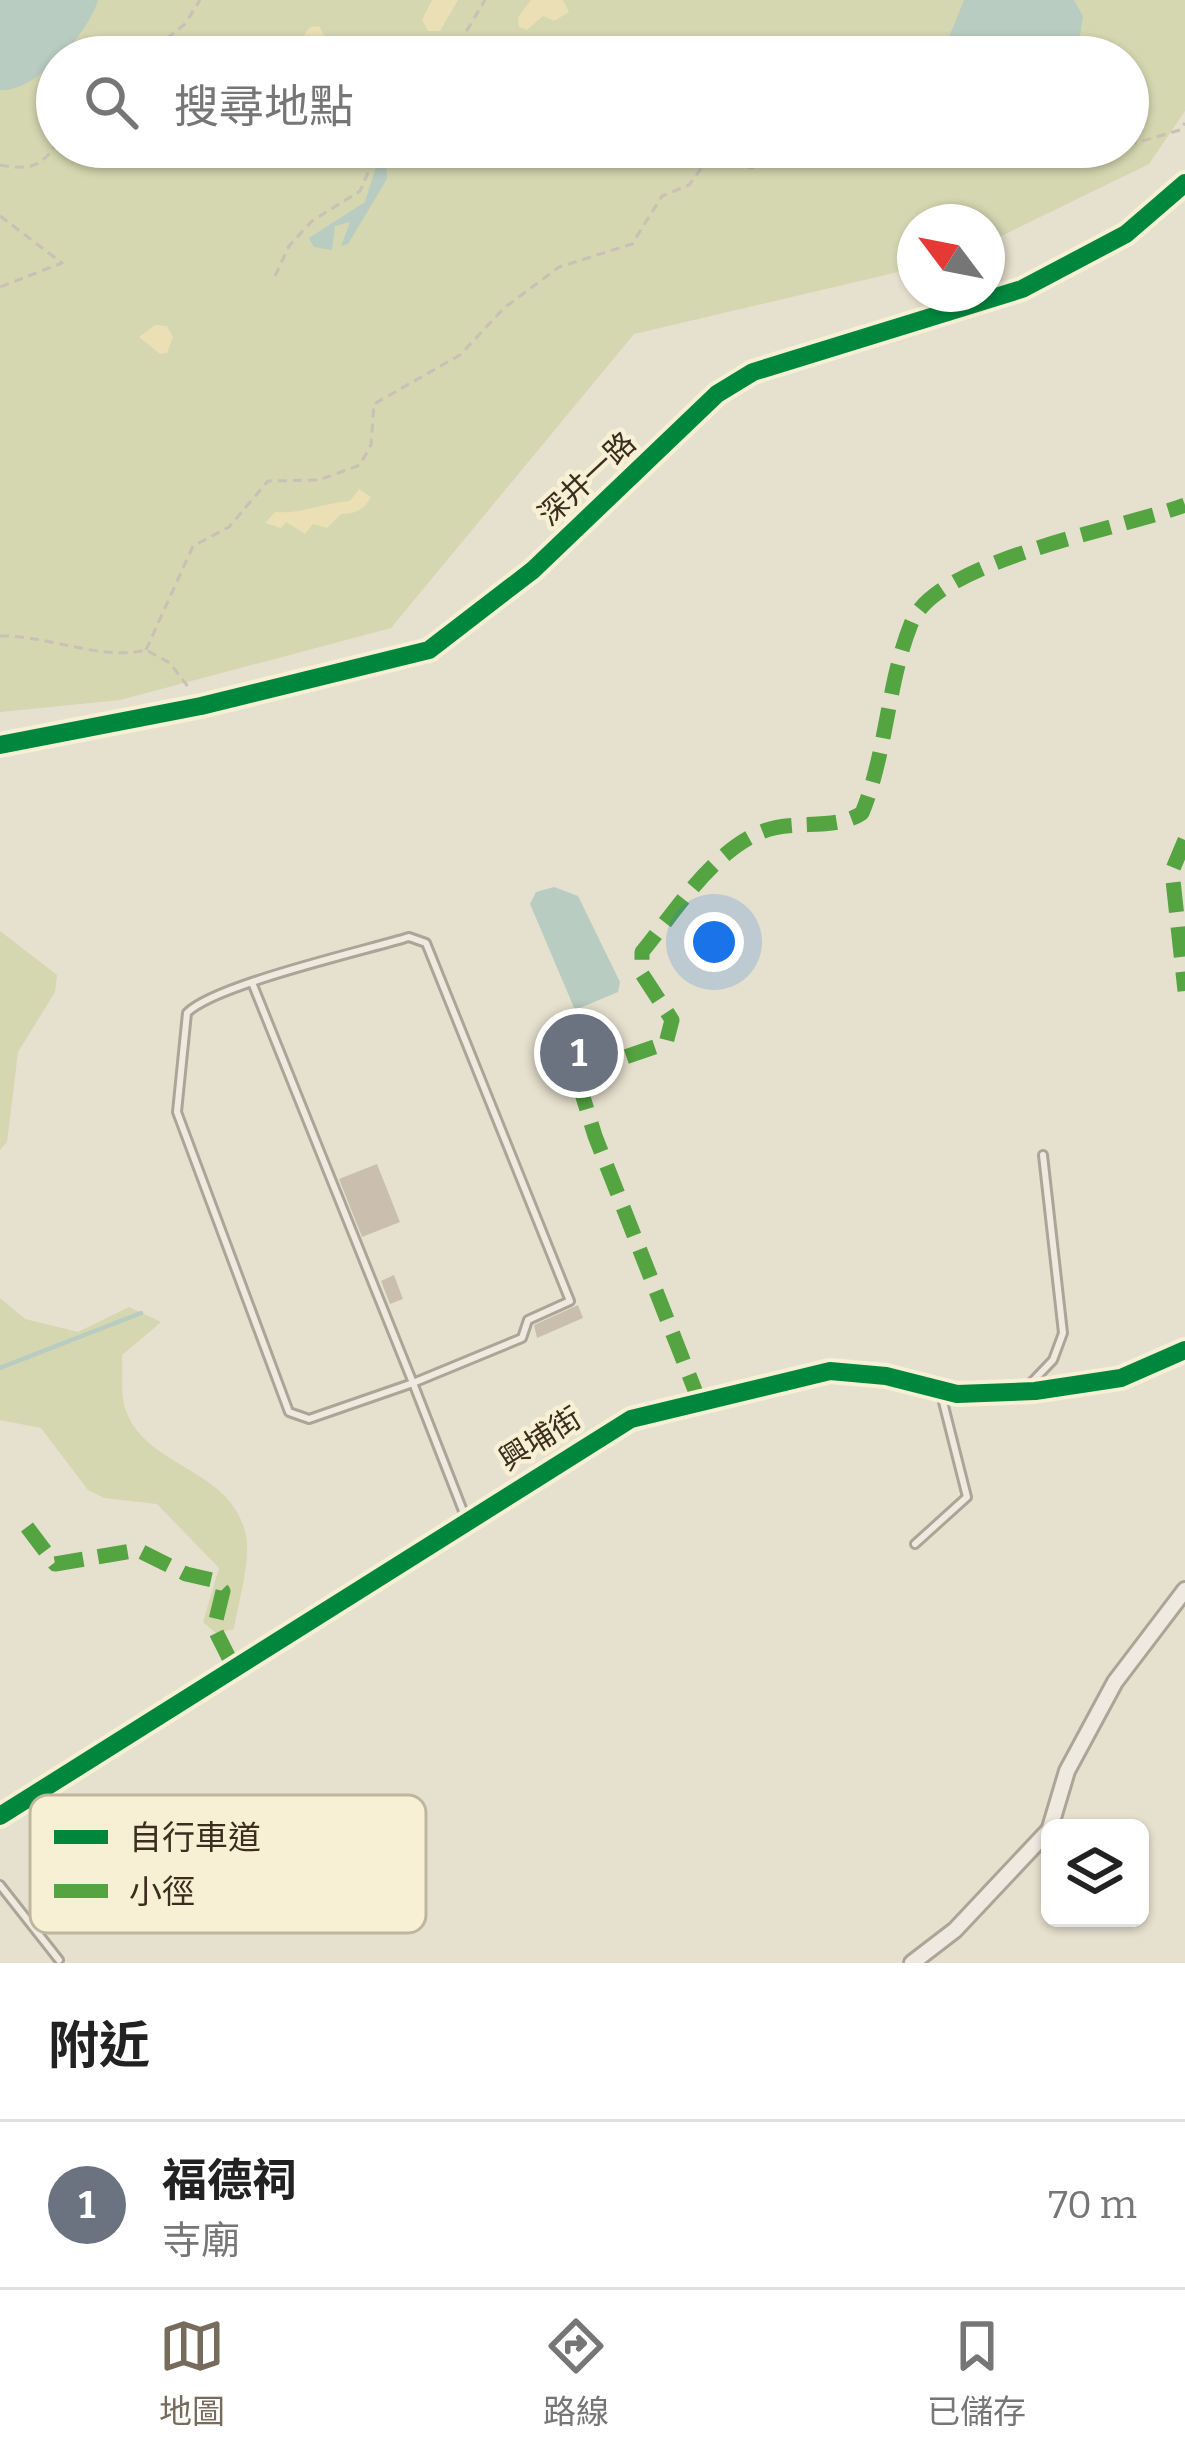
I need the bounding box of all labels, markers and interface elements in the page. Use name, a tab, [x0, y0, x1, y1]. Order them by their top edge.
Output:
search box	[36, 36, 1149, 168]
icon: search	[78, 69, 144, 135]
text: 搜尋地點	[174, 80, 354, 134]
north arrow	[897, 204, 1005, 312]
street label: 深井一路	[531, 425, 643, 533]
your location	[684, 912, 744, 972]
pin: 1	[540, 1008, 618, 1098]
street label: 興埔街	[492, 1400, 588, 1478]
legend	[30, 1795, 426, 1933]
text: 自行車道	[129, 1818, 261, 1858]
map controls	[1041, 1819, 1149, 1927]
button: layers	[1041, 1819, 1149, 1927]
text: 小徑	[129, 1872, 195, 1912]
text: 附近	[48, 2015, 150, 2077]
text: 福德祠	[162, 2154, 297, 2208]
text: 1	[79, 2182, 95, 2228]
text: 70 m	[1048, 2182, 1137, 2228]
text: 寺廟	[162, 2218, 240, 2264]
tab: 地圖	[159, 2313, 225, 2433]
tab: 路線	[543, 2313, 609, 2433]
tab: 已儲存	[927, 2313, 1026, 2433]

